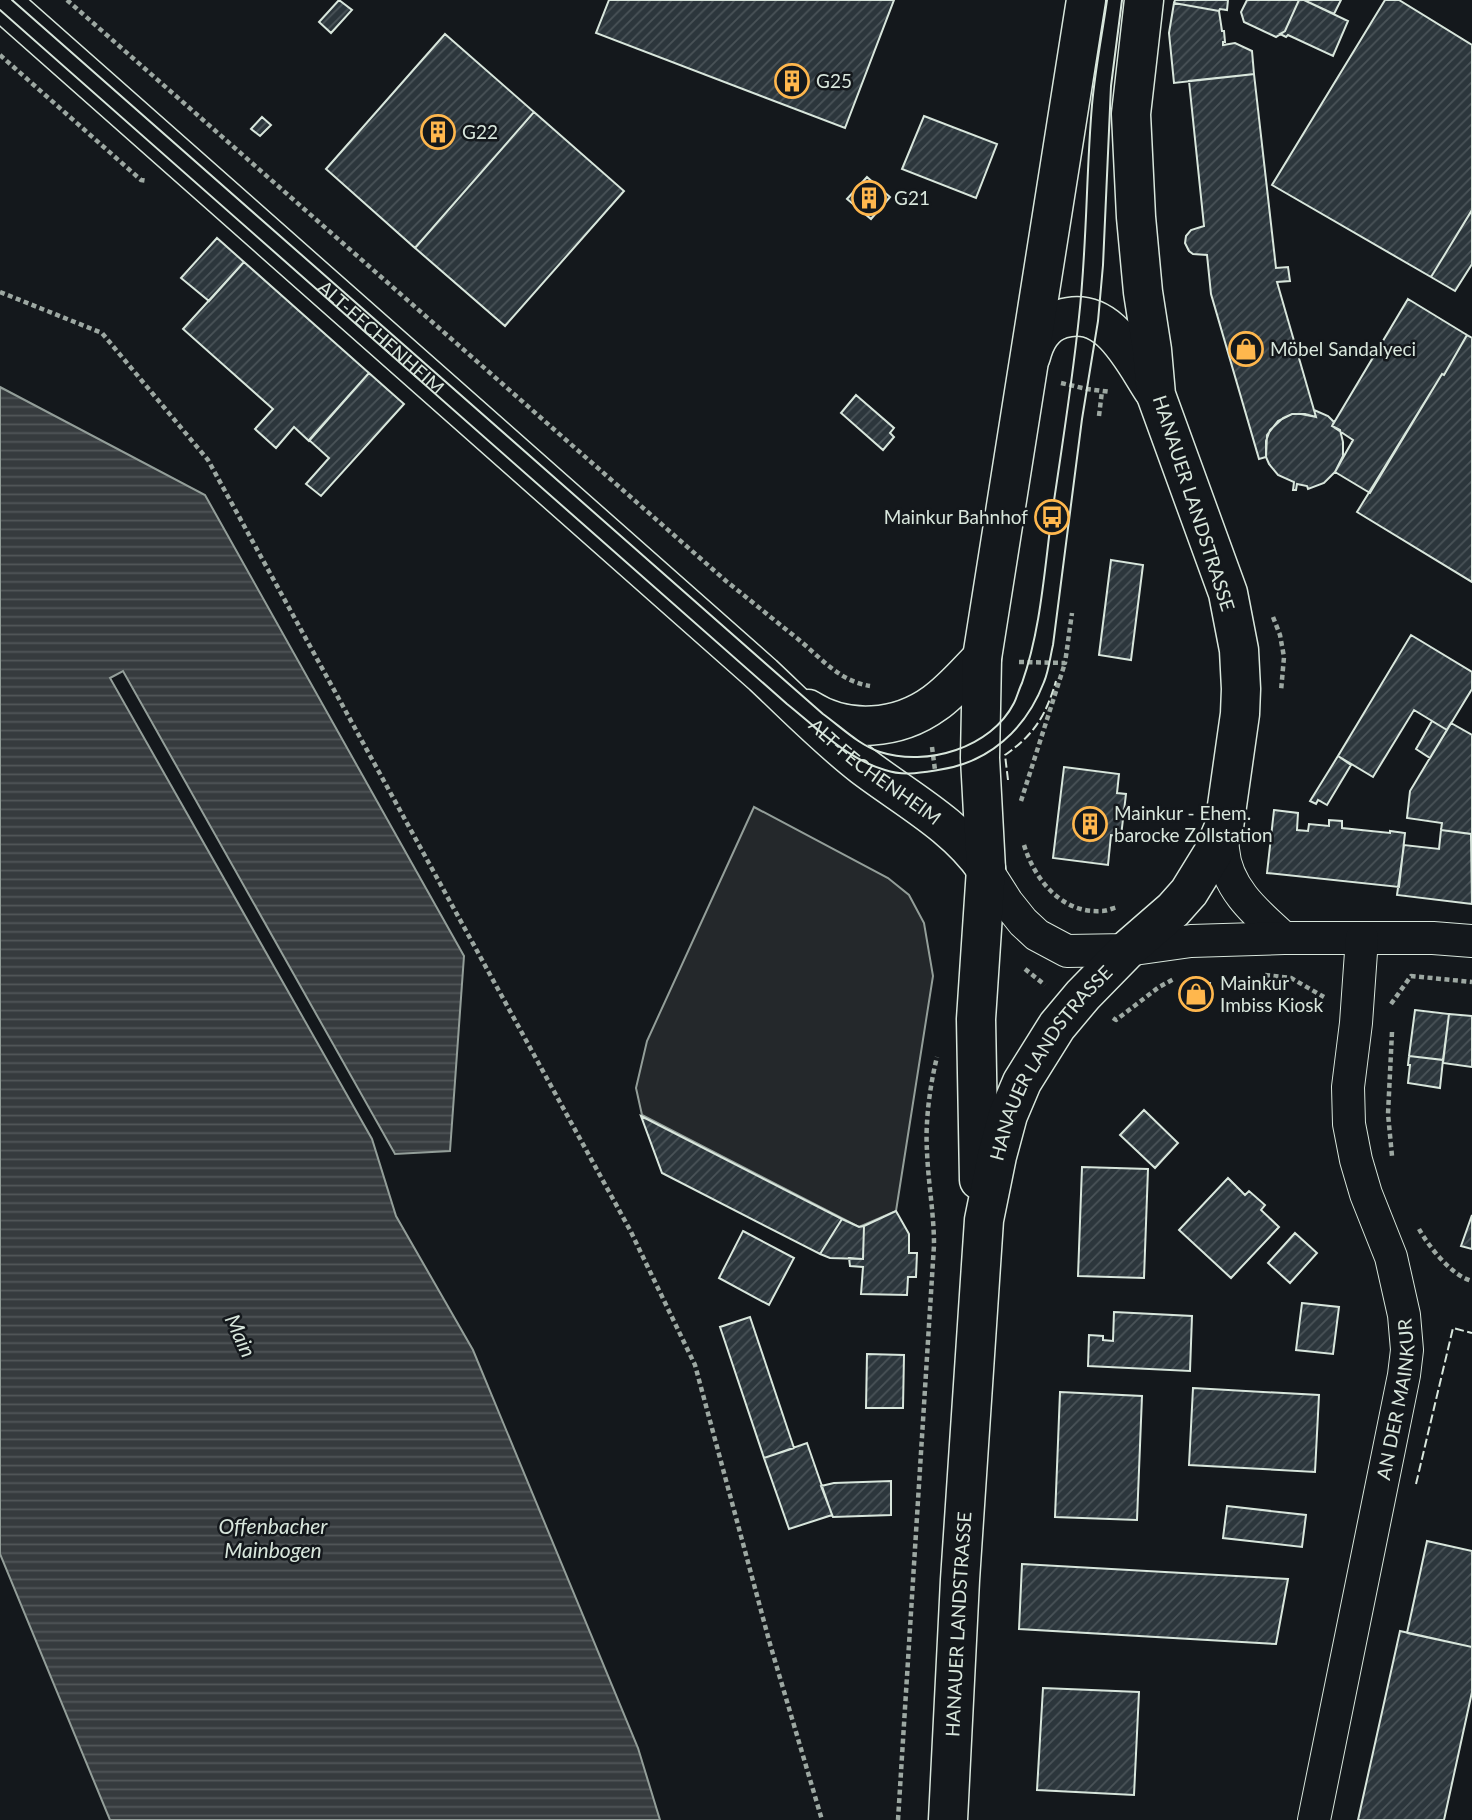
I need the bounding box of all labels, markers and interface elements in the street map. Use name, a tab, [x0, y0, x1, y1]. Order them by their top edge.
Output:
building icon: G25	[773, 62, 811, 100]
place label: G25	[816, 69, 852, 92]
building icon: G22	[419, 113, 457, 151]
place label: G22	[462, 120, 498, 143]
building icon: G21	[850, 179, 888, 217]
place label: G21	[894, 186, 930, 209]
street label: ALT-FECHENHEIM	[314, 275, 449, 399]
shop icon: Möbel Sandalyeci	[1227, 330, 1265, 368]
place label: Möbel Sandalyeci	[1270, 337, 1416, 360]
street label: HANAUER LANDSTRASSE	[1149, 392, 1240, 614]
bus stop icon: Mainkur Bahnhof	[1033, 498, 1071, 536]
place label: Mainkur Bahnhof	[884, 505, 1028, 528]
street label: ALT-FECHENHEIM	[805, 713, 946, 829]
place label: Mainkur - Ehem. barocke Zollstation	[1114, 801, 1273, 846]
building icon: Mainkur - Ehem. barocke Zollstation	[1071, 805, 1109, 843]
street label: HANAUER LANDSTRASSE	[984, 960, 1117, 1163]
place label: Mainkur Imbiss Kiosk	[1220, 971, 1323, 1016]
shop icon: Mainkur Imbiss Kiosk	[1177, 975, 1215, 1013]
water label: Main	[221, 1310, 262, 1361]
street label: AN DER MAINKUR	[1371, 1318, 1419, 1482]
street label: HANAUER LANDSTRASSE	[940, 1511, 976, 1738]
water label: Offenbacher Mainbogen	[218, 1513, 328, 1562]

